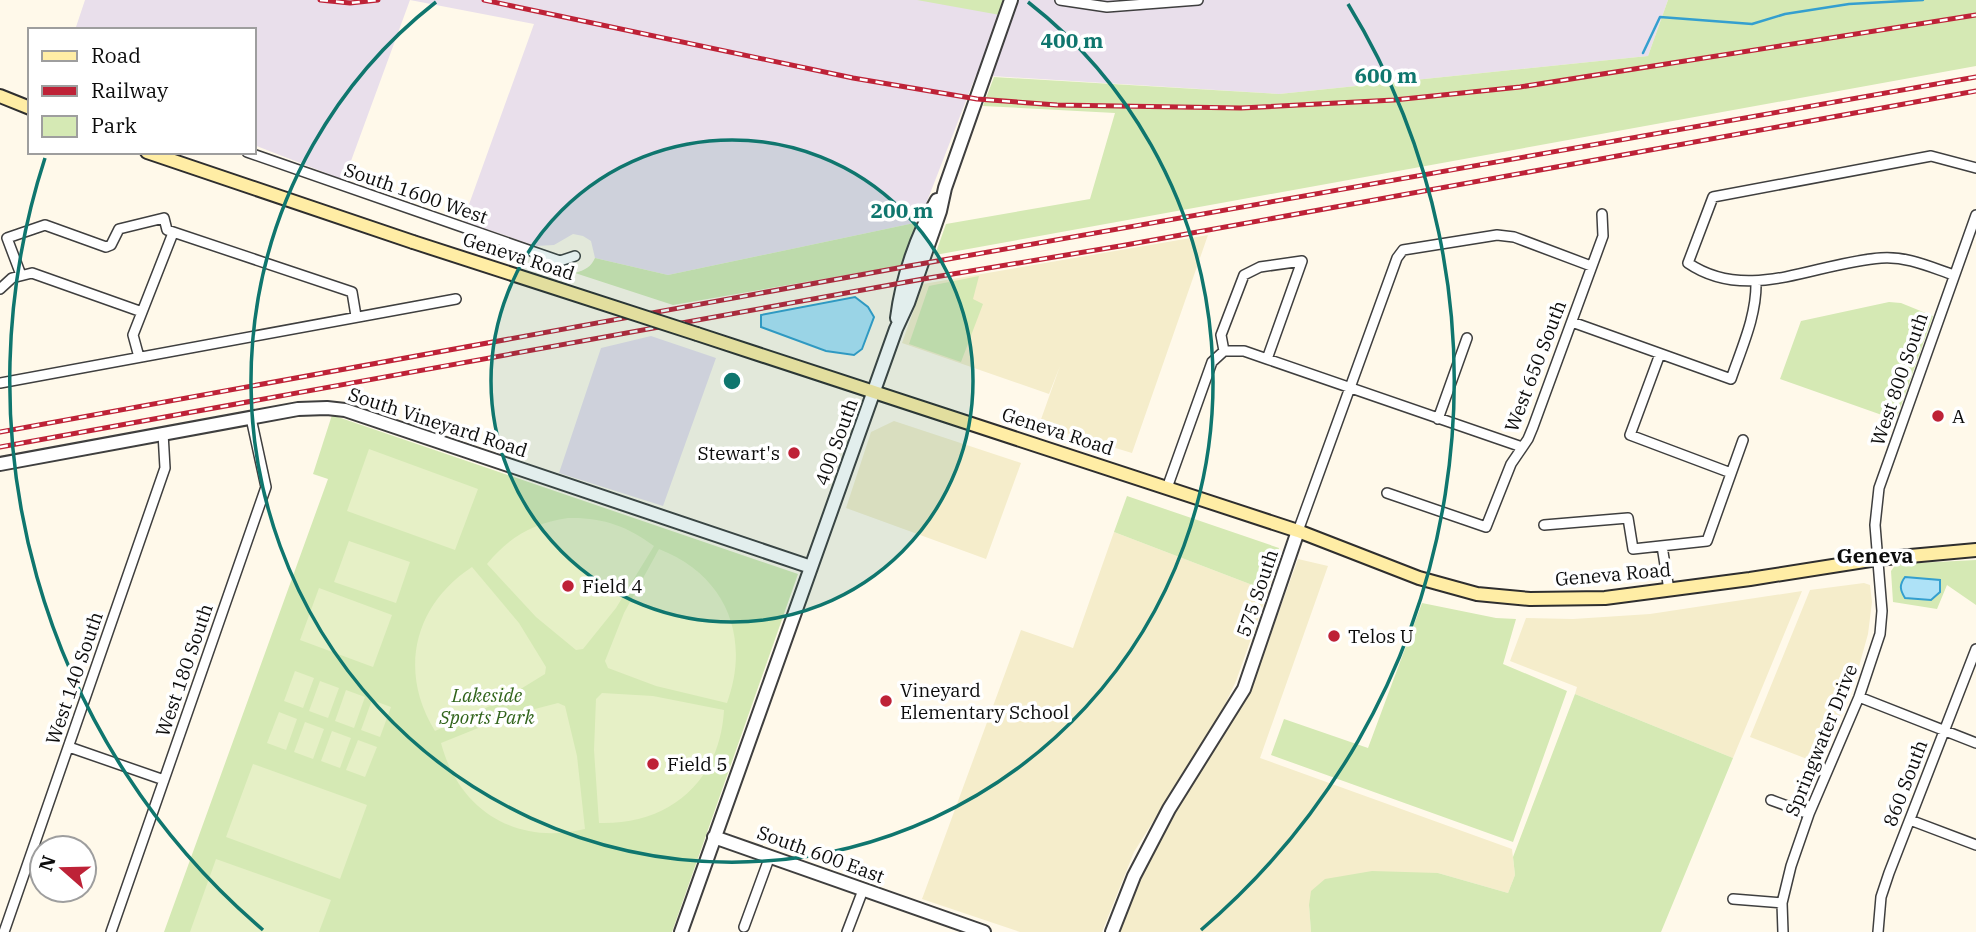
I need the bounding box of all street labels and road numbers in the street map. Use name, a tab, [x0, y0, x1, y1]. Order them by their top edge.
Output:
street label: South 1600 West	[341, 157, 491, 229]
street label: Geneva Road	[460, 227, 578, 285]
street label: West 650 South	[1499, 297, 1571, 435]
street label: West 800 South	[1865, 309, 1933, 449]
street label: South Vineyard Road	[345, 382, 531, 462]
street label: 400 South	[809, 395, 863, 489]
street label: Geneva Road	[999, 402, 1117, 460]
street label: 575 South	[1231, 546, 1283, 640]
street label: Geneva Road	[1554, 557, 1672, 591]
street label: West 180 South	[150, 600, 218, 740]
street label: West 140 South	[40, 608, 108, 748]
street label: Springwater Drive	[1780, 660, 1862, 820]
street label: 860 South	[1878, 736, 1933, 830]
street label: South 600 East	[754, 820, 888, 888]

